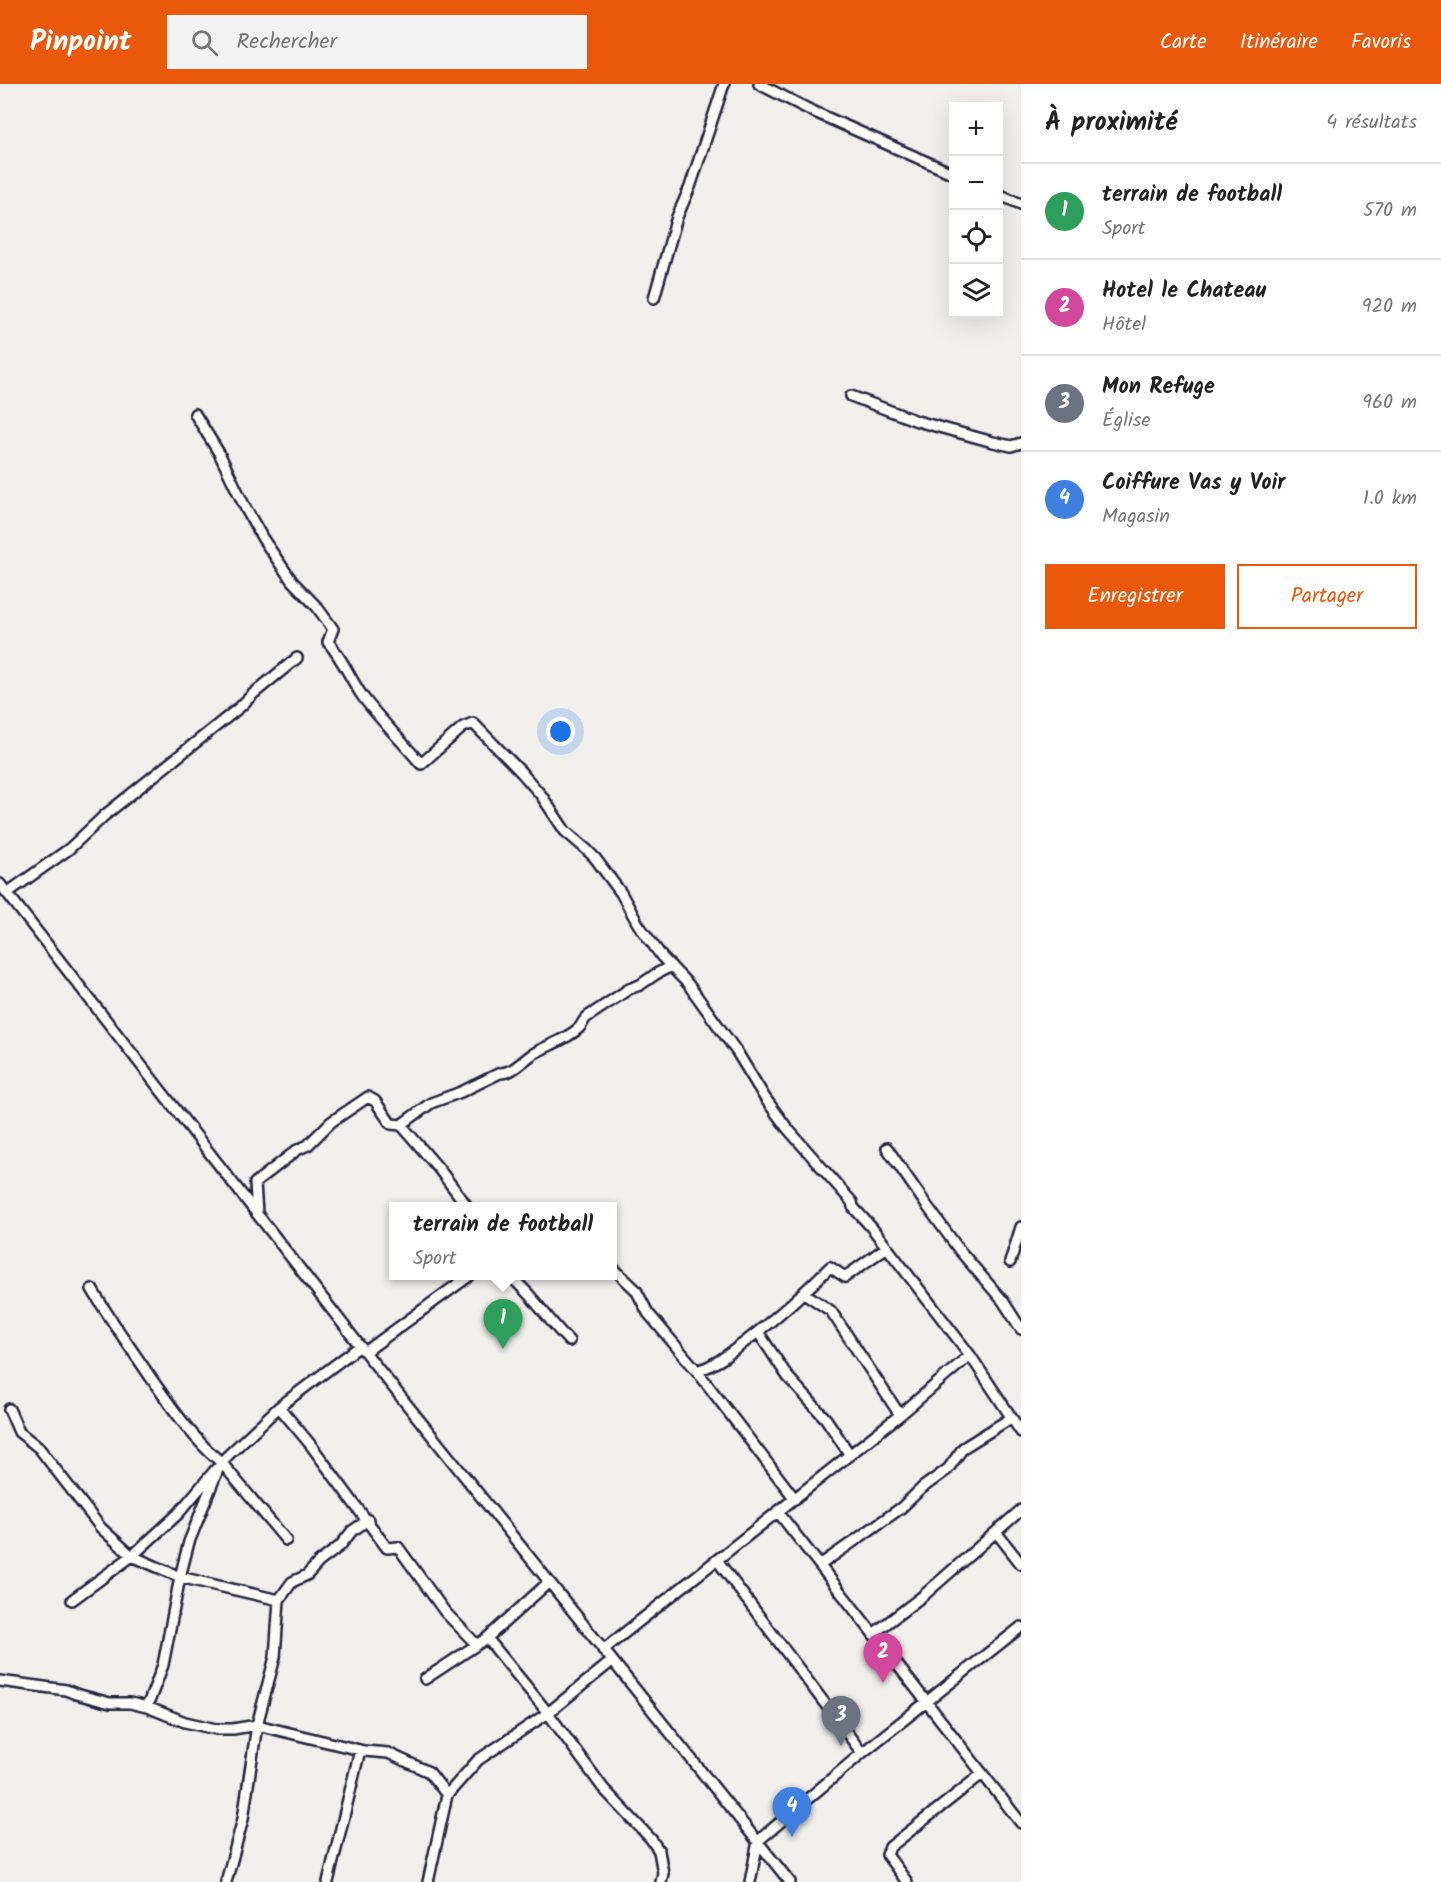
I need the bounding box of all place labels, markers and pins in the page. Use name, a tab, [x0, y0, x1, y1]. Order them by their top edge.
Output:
pin: 1	[484, 1300, 522, 1349]
pin: 2	[864, 1634, 902, 1683]
pin: 3	[822, 1696, 860, 1746]
pin: 4	[772, 1788, 812, 1837]

